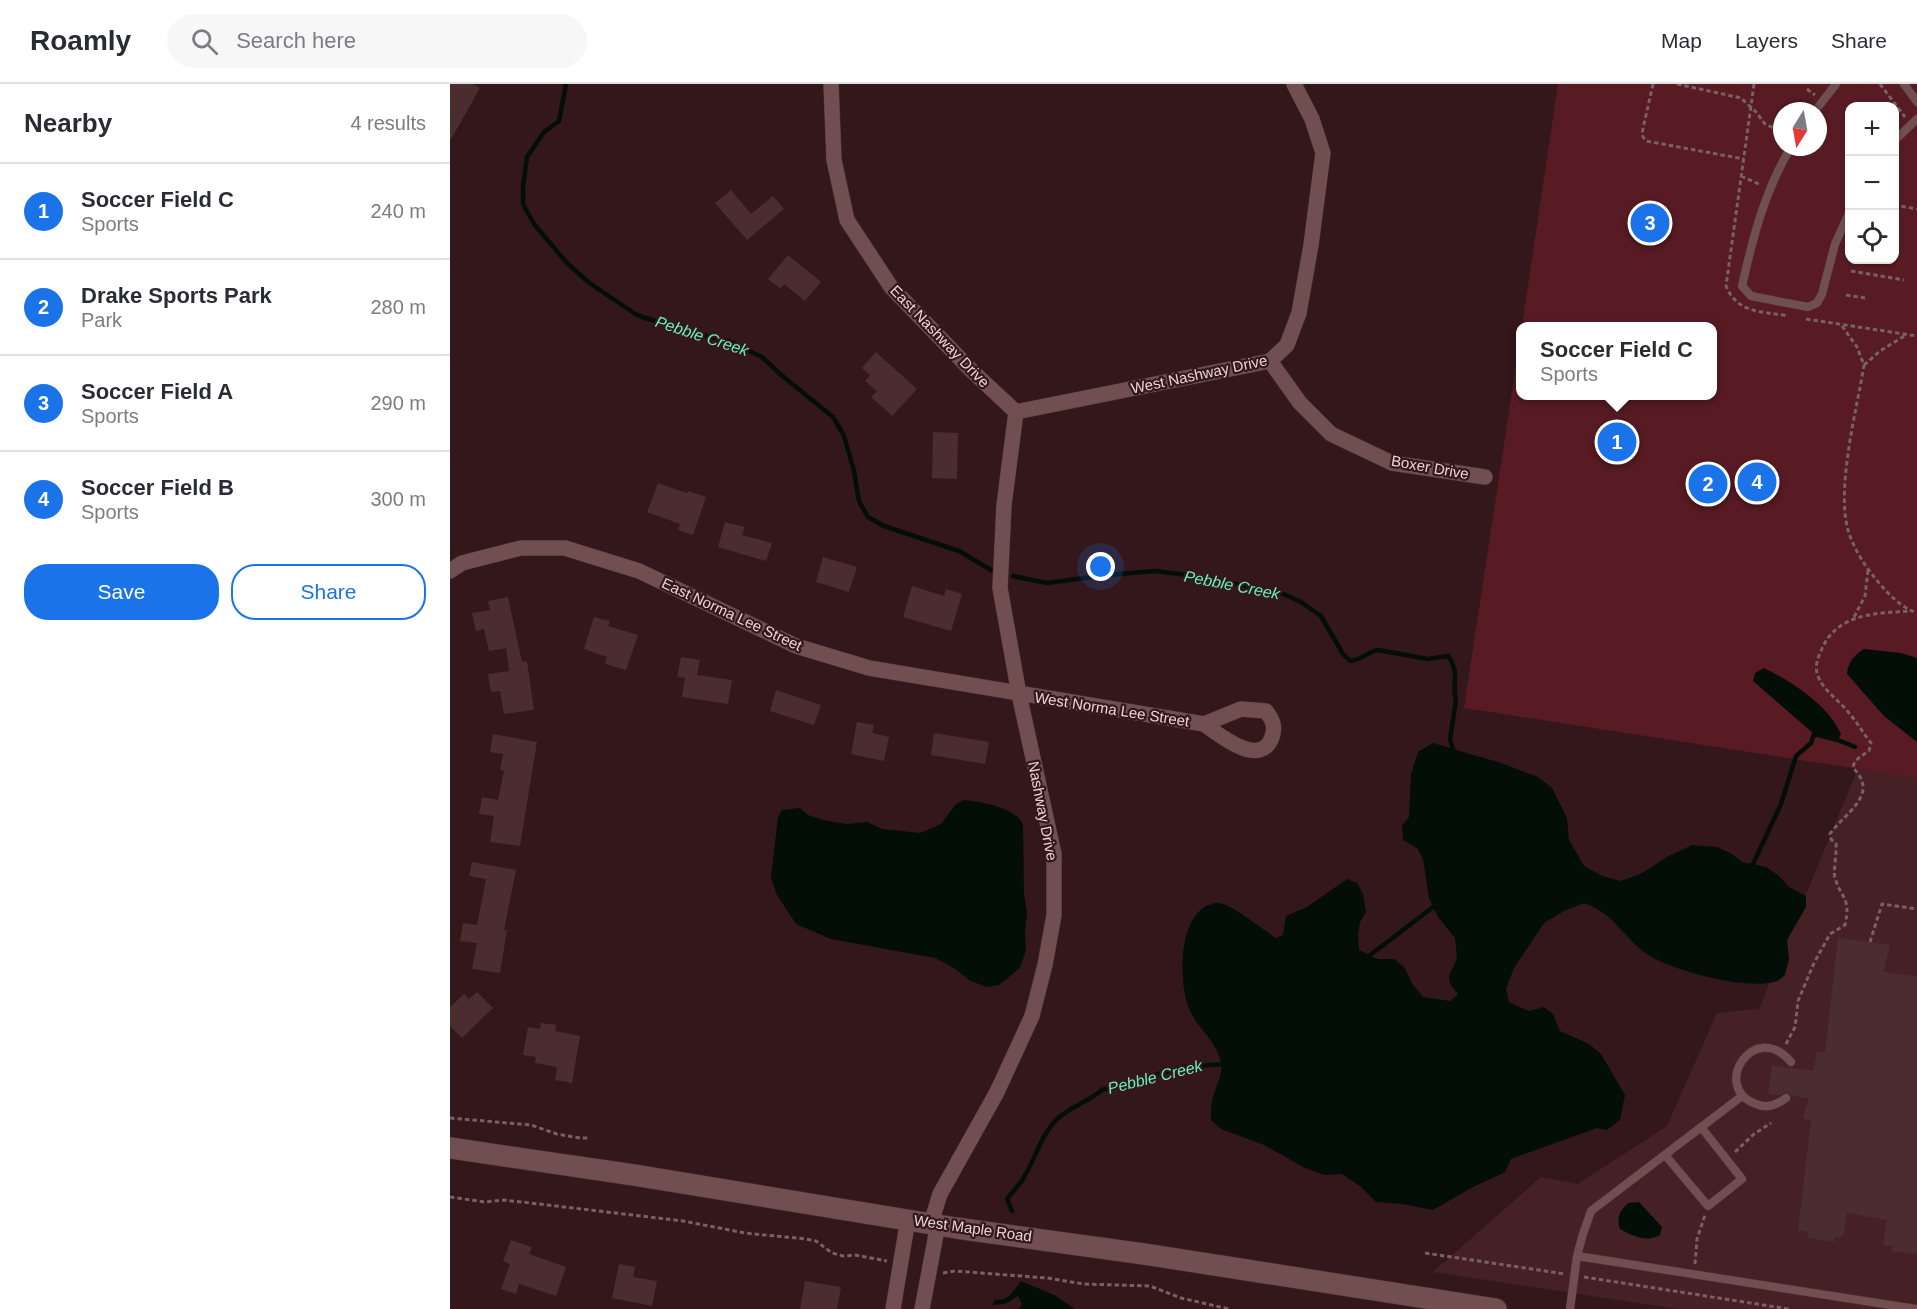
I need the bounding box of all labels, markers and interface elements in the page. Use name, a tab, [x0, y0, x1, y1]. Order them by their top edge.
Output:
search box	[167, 14, 587, 68]
text: Roamly	[30, 25, 131, 56]
icon: search	[188, 25, 221, 58]
text: Search here	[236, 28, 356, 53]
text: Map	[1661, 29, 1702, 52]
text: Layers	[1735, 29, 1798, 52]
text: Share	[1831, 29, 1887, 52]
north arrow	[1773, 102, 1827, 156]
map controls	[1845, 102, 1899, 264]
button: +	[1845, 102, 1899, 156]
text: Nearby	[24, 108, 112, 138]
text: 4 results	[350, 112, 426, 134]
button: −	[1845, 156, 1899, 210]
text: Soccer Field C	[81, 187, 234, 212]
text: 1	[38, 200, 49, 222]
text: 240 m	[370, 200, 426, 222]
pin: 3	[1630, 200, 1670, 246]
button: locate	[1845, 210, 1899, 264]
text: Sports	[81, 213, 139, 235]
street label: East Nashway Drive	[887, 282, 993, 390]
text: Drake Sports Park	[81, 283, 272, 308]
text: 2	[38, 296, 49, 318]
text: 280 m	[370, 296, 426, 318]
text: Park	[81, 309, 122, 331]
water label: Pebble Creek	[653, 313, 752, 359]
popup	[1516, 322, 1717, 400]
text: Soccer Field C	[1540, 337, 1693, 362]
street label: West Nashway Drive	[1129, 351, 1269, 397]
text: Sports	[1540, 363, 1598, 385]
text: Soccer Field A	[81, 379, 233, 404]
text: 3	[38, 392, 49, 414]
text: 290 m	[370, 392, 426, 414]
text: Sports	[81, 405, 139, 427]
pin: 1	[1598, 420, 1636, 464]
street label: Boxer Drive	[1390, 452, 1470, 482]
pin: 4	[1738, 460, 1776, 504]
pin: 2	[1688, 462, 1728, 506]
text: Soccer Field B	[81, 475, 234, 500]
text: 4	[38, 488, 49, 510]
text: 300 m	[370, 488, 426, 510]
text: Sports	[81, 501, 139, 523]
your location	[1086, 552, 1115, 581]
button: Save	[24, 564, 219, 620]
button: Share	[231, 564, 426, 620]
water label: Pebble Creek	[1183, 567, 1282, 603]
street label: East Norma Lee Street	[659, 574, 805, 654]
street label: West Norma Lee Street	[1033, 688, 1191, 730]
street label: Nashway Drive	[1025, 760, 1061, 862]
water label: Pebble Creek	[1106, 1057, 1205, 1097]
street label: West Maple Road	[913, 1211, 1033, 1245]

